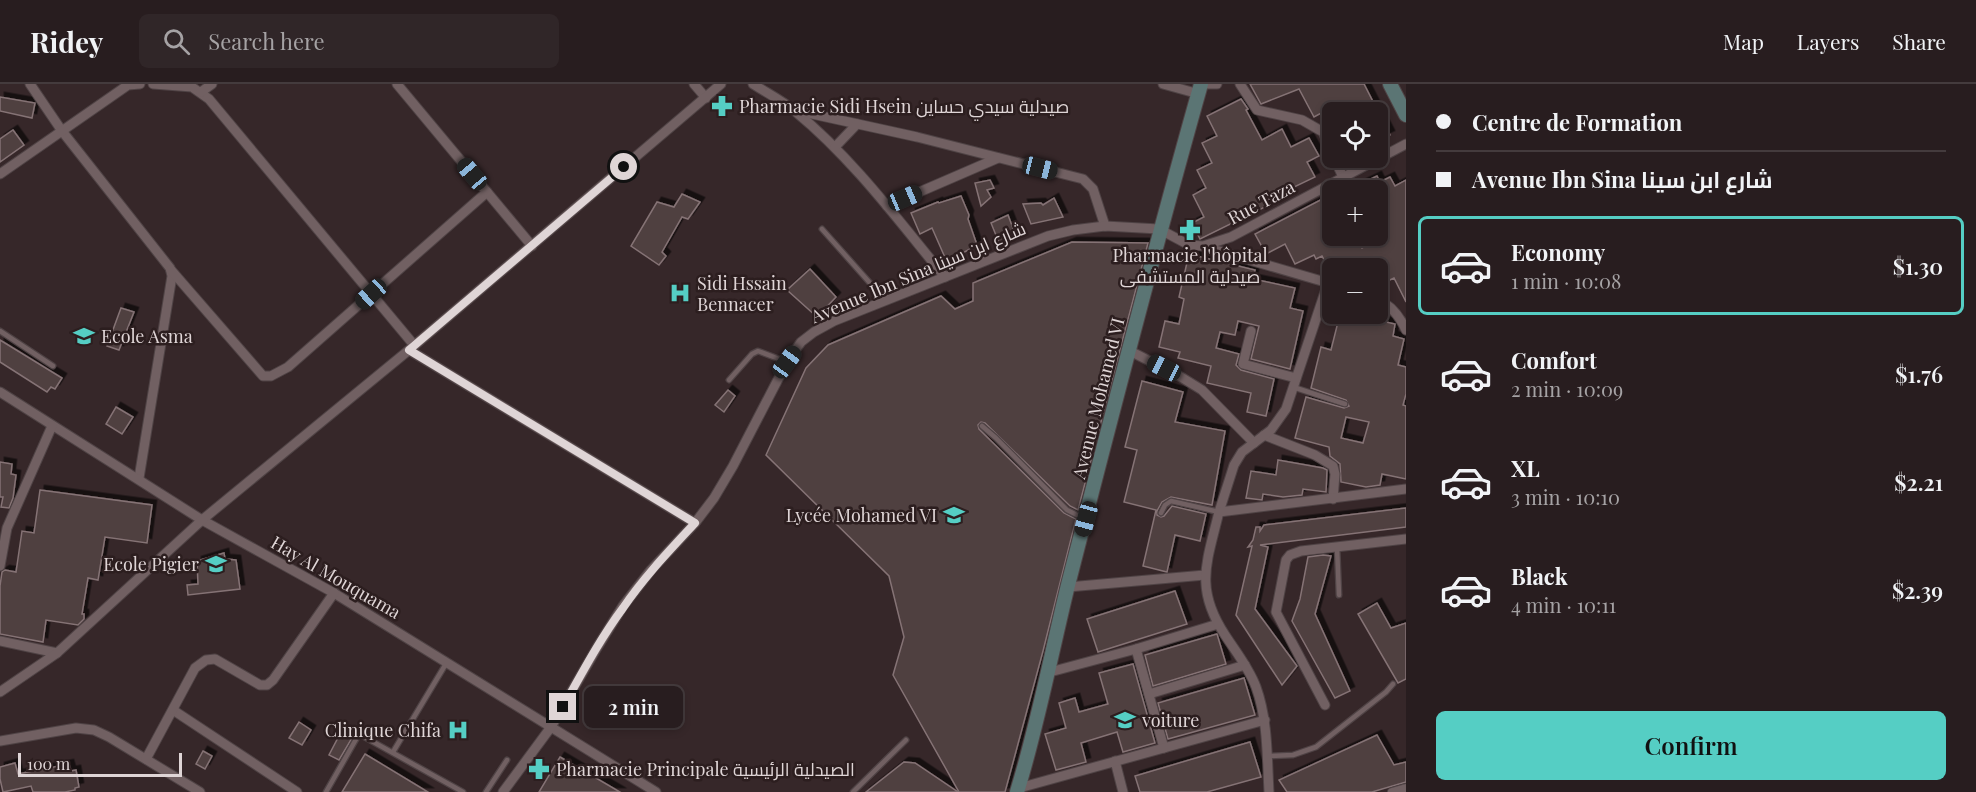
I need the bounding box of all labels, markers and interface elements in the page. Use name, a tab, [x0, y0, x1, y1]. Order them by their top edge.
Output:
search box	[139, 14, 559, 68]
text: Ridey	[30, 23, 103, 60]
icon: search	[160, 25, 193, 58]
text: Search here	[208, 26, 325, 56]
text: Map	[1723, 27, 1764, 55]
text: Layers	[1797, 27, 1859, 55]
text: Share	[1892, 27, 1946, 55]
pharmacy icon: Pharmacie Sidi Hsein صيدلية سيدي حساين	[710, 94, 734, 118]
place label: Pharmacie Sidi Hsein صيدلية سيدي حساين	[739, 94, 1069, 121]
map controls	[1322, 102, 1388, 324]
button: locate	[1322, 102, 1388, 168]
text: Centre de Formation	[1472, 107, 1682, 137]
route start	[610, 153, 637, 180]
car	[454, 154, 490, 194]
car	[1020, 155, 1060, 181]
text: Avenue Ibn Sina شارع ابن سينا	[1472, 164, 1772, 194]
street label: Rue Taza	[1223, 174, 1299, 230]
button: +	[1322, 180, 1388, 246]
car	[885, 183, 925, 213]
street label: Avenue Ibn Sina شارع ابن سينا	[806, 216, 1029, 330]
pharmacy icon: Pharmacie l'hôpital صيدلية المستشفى	[1178, 218, 1202, 242]
text: Economy	[1511, 237, 1605, 267]
icon: car	[1439, 239, 1493, 293]
place label: Pharmacie l'hôpital صيدلية المستشفى	[1112, 243, 1268, 288]
text: $1.30	[1893, 251, 1943, 281]
button: −	[1322, 258, 1388, 324]
text: 1 min · 10:08	[1511, 267, 1621, 294]
place label: Sidi Hssain Bennacer	[697, 271, 787, 316]
car	[352, 275, 390, 313]
hospital icon: Sidi Hssain Bennacer	[668, 281, 692, 305]
street label: Avenue Mohamed VI	[1066, 315, 1130, 482]
school or university icon: Ecole Asma	[72, 324, 96, 348]
place label: Ecole Asma	[101, 324, 193, 348]
car	[769, 342, 805, 382]
text: Comfort	[1511, 345, 1597, 375]
icon: car	[1439, 347, 1493, 401]
car	[1144, 352, 1184, 384]
text: $1.76	[1895, 359, 1943, 389]
text: 2 min · 10:09	[1511, 375, 1623, 402]
text: XL	[1511, 453, 1540, 483]
icon: car	[1439, 455, 1493, 509]
text: $2.21	[1894, 467, 1943, 497]
text: 3 min · 10:10	[1511, 483, 1620, 510]
car	[1073, 499, 1099, 539]
place label: Lycée Mohamed VI	[786, 503, 937, 527]
school or university icon: Lycée Mohamed VI	[942, 503, 966, 527]
street label: Hay Al Mouquama	[267, 530, 405, 624]
place label: Ecole Pigier	[103, 552, 199, 576]
school or university icon: Ecole Pigier	[204, 552, 228, 576]
text: Black	[1511, 561, 1568, 591]
icon: car	[1439, 563, 1493, 617]
text: $2.39	[1892, 575, 1943, 605]
text: 4 min · 10:11	[1511, 591, 1616, 618]
callout: 2 min	[584, 686, 683, 728]
route end	[549, 693, 576, 720]
text: 2 min	[608, 693, 659, 720]
school or university icon: voiture	[1113, 708, 1137, 732]
place label: voiture	[1141, 708, 1199, 732]
button: Confirm	[1436, 711, 1946, 780]
place label: Clinique Chifa	[325, 718, 441, 742]
hospital icon: Clinique Chifa	[446, 718, 470, 742]
scale bar	[18, 750, 182, 778]
text: 100 m	[27, 753, 70, 774]
pharmacy icon: Pharmacie Principale الصيدلية الرئيسية	[527, 757, 551, 781]
place label: Pharmacie Principale الصيدلية الرئيسية	[556, 757, 855, 781]

